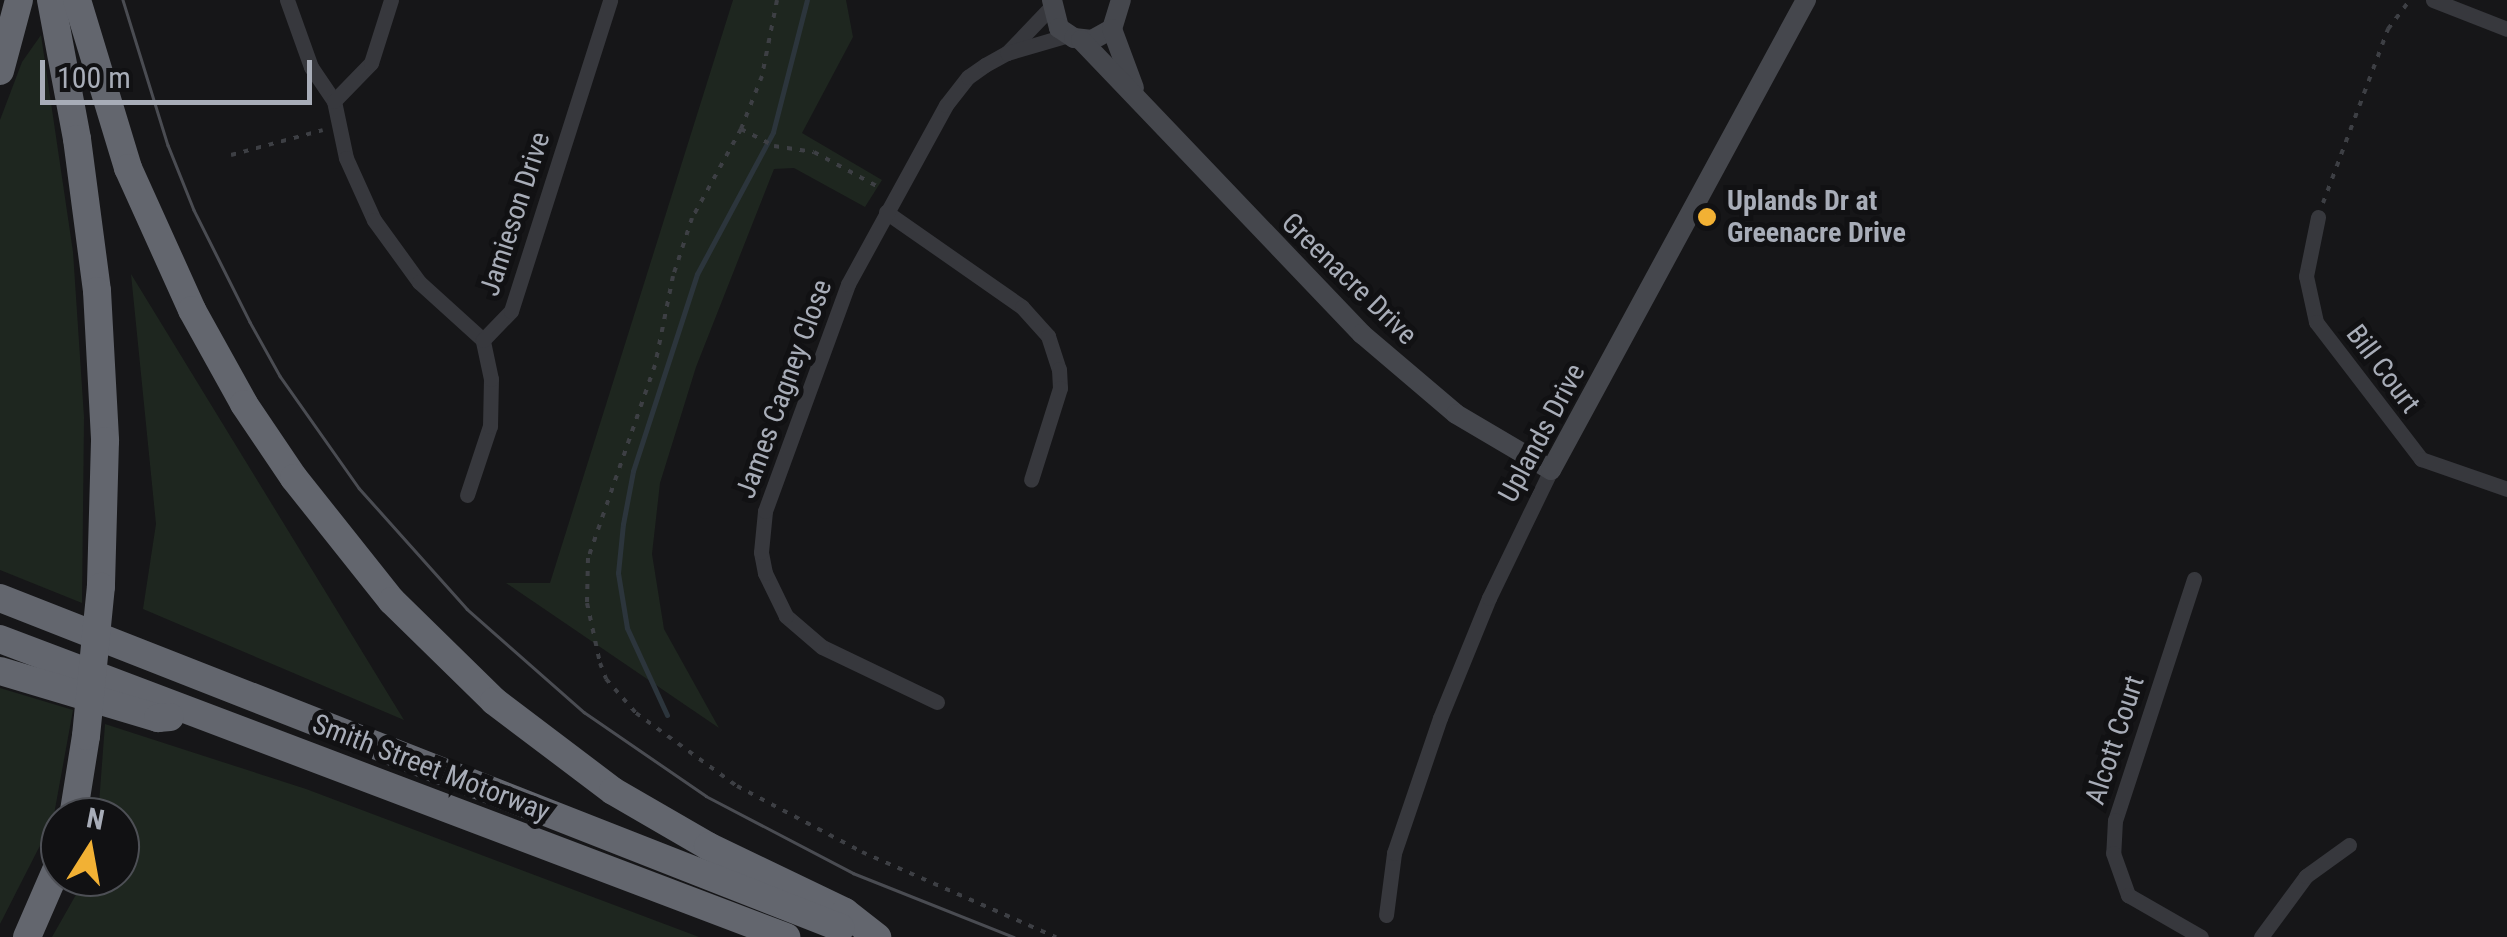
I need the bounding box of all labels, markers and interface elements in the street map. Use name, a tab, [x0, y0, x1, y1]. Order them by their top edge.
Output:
scale bar	[45, 40, 318, 102]
text: 100 m	[57, 60, 131, 95]
street label: Jamieson Drive	[473, 128, 557, 300]
place label: Uplands Dr at Greenacre Drive	[1727, 184, 1906, 250]
street label: Greenacre Drive	[1275, 206, 1423, 352]
marker: Uplands Dr at Greenacre Drive	[1696, 206, 1718, 228]
street label: James Cagney Close	[729, 275, 839, 503]
street label: Bill Court	[2339, 318, 2427, 420]
street label: Uplands Drive	[1492, 358, 1592, 508]
street label: Alcott Court	[2078, 671, 2152, 809]
street label: Smith Street Motorway	[308, 707, 554, 829]
north arrow	[40, 797, 140, 897]
text: N	[84, 801, 107, 837]

